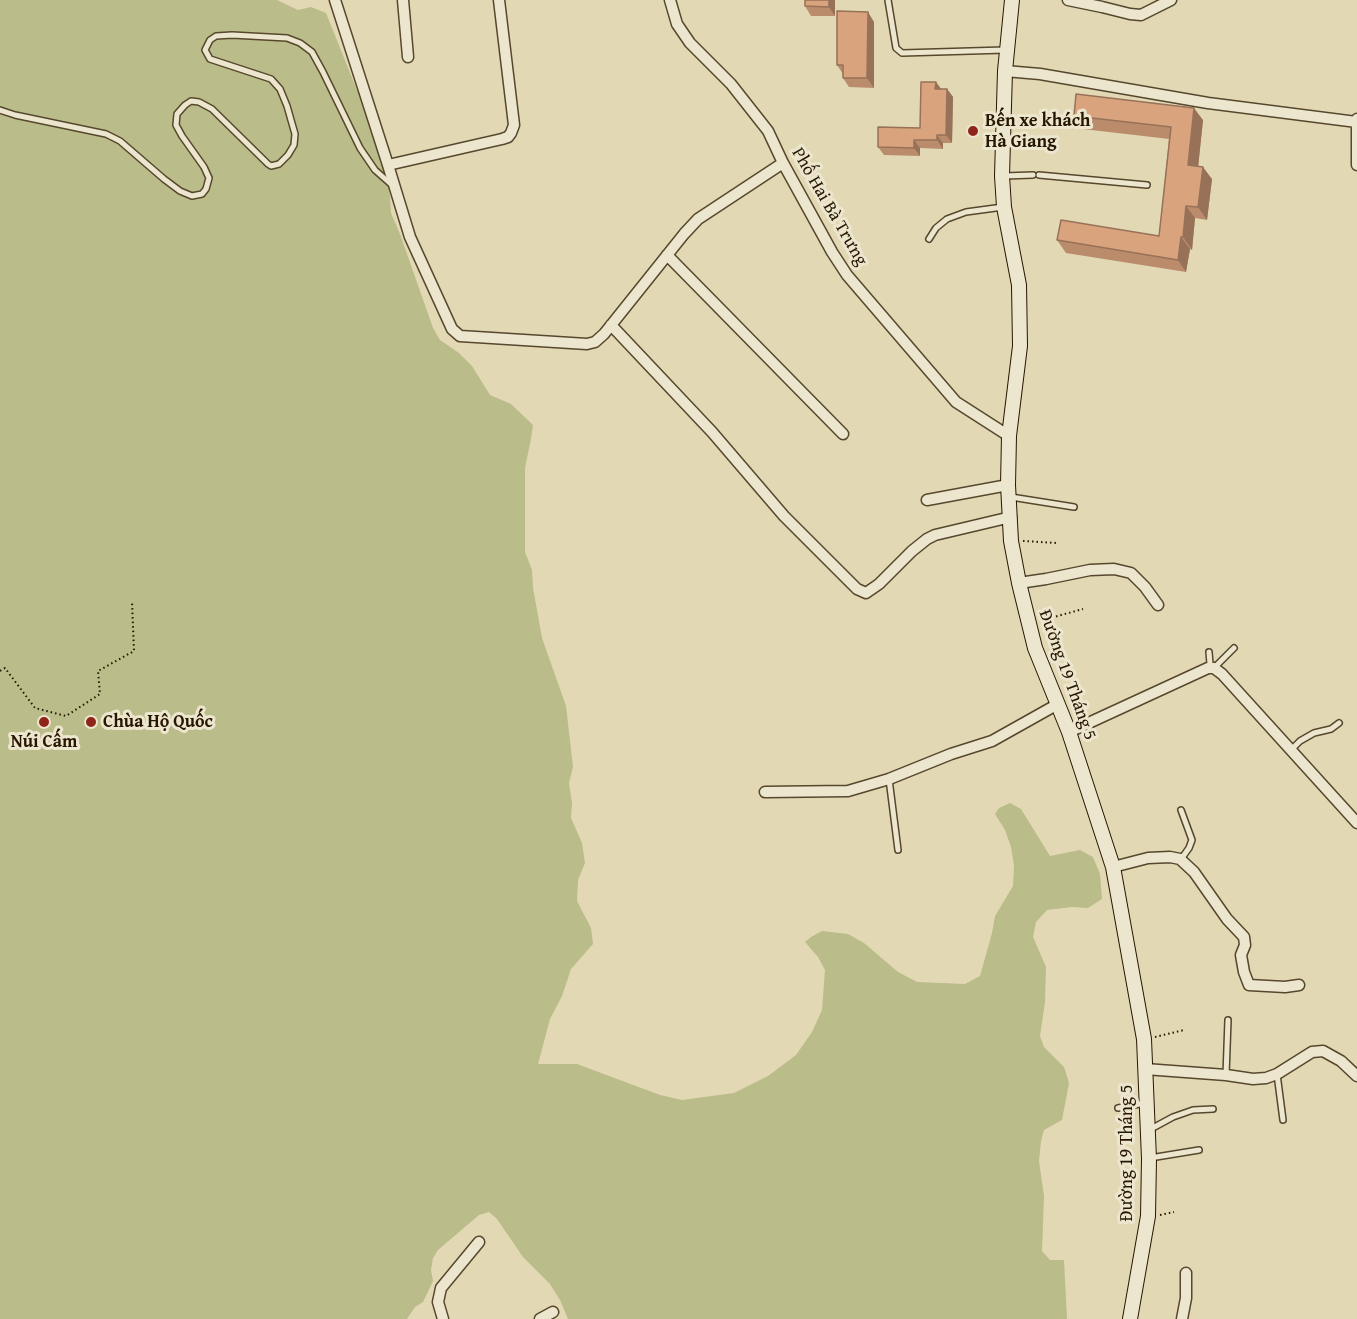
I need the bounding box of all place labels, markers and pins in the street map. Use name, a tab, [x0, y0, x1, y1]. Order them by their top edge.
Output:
place label: Bến xe khách Hà Giang	[985, 110, 1090, 152]
marker: Bến xe khách Hà Giang	[966, 124, 980, 138]
place label: Chùa Hộ Quốc	[103, 711, 213, 733]
marker: Núi Cấm	[37, 715, 51, 729]
marker: Chùa Hộ Quốc	[84, 715, 98, 729]
place label: Núi Cấm	[11, 731, 77, 753]

